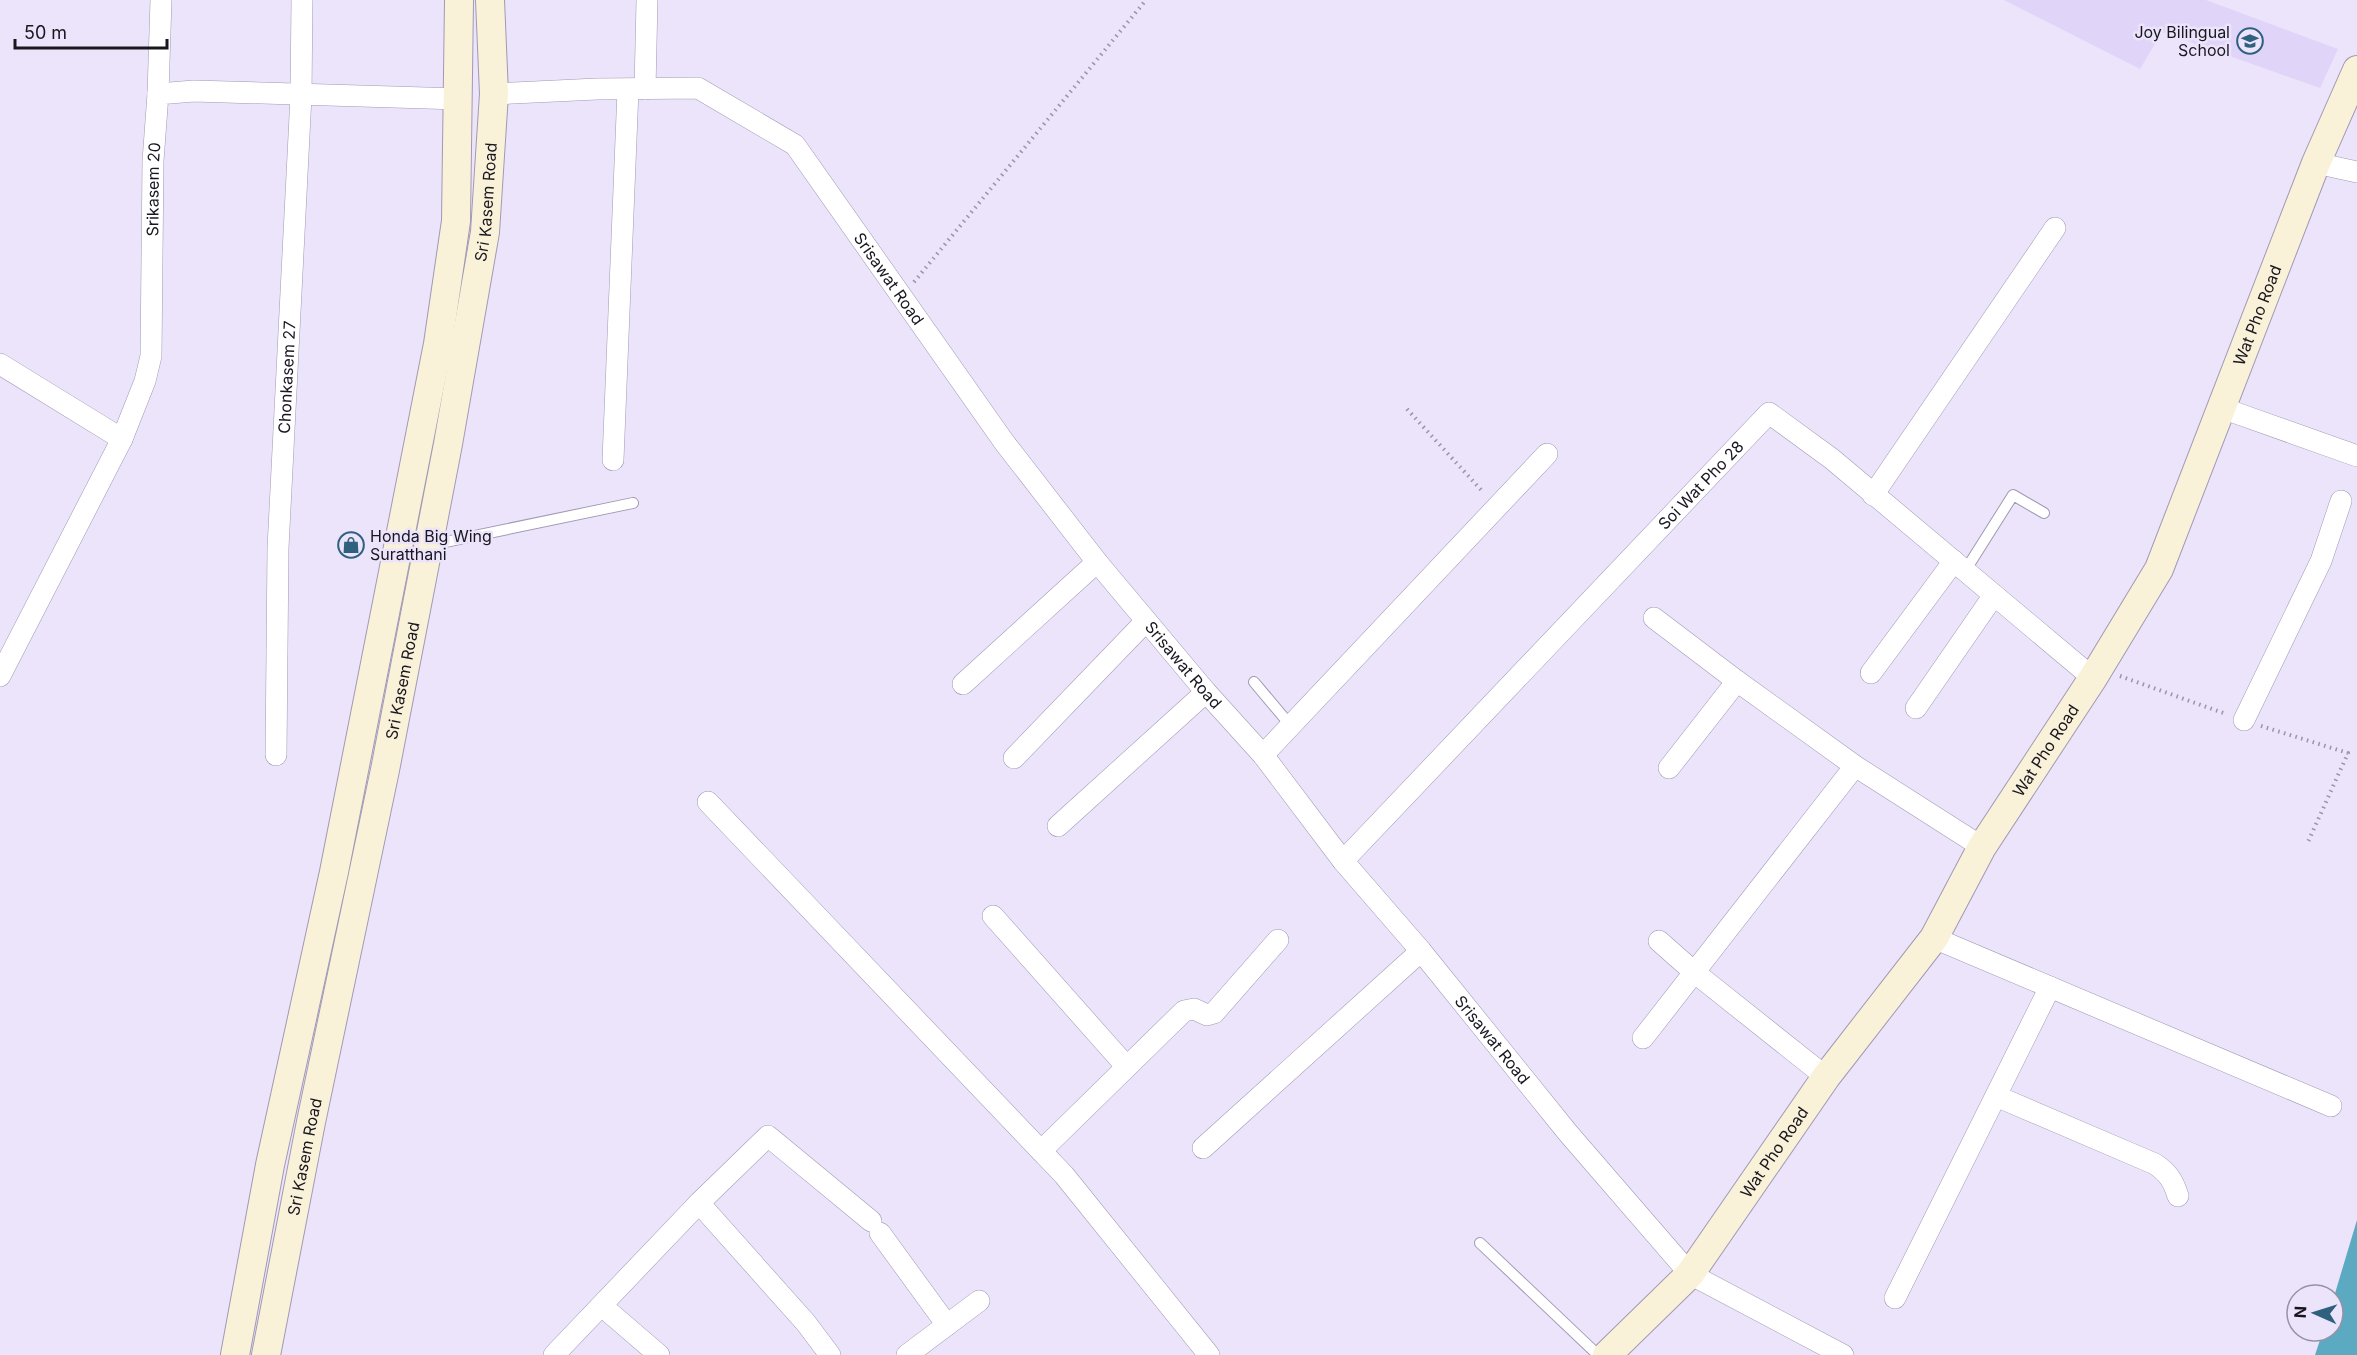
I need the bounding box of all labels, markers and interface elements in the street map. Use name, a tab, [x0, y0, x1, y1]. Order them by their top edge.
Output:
scale bar	[15, 12, 166, 50]
text: 50 m	[24, 22, 67, 43]
place label: Joy Bilingual School	[2134, 22, 2230, 60]
school or university icon: Joy Bilingual School	[2235, 26, 2265, 56]
street label: Srikasem 20	[142, 141, 164, 237]
street label: Sri Kasem Road	[470, 142, 501, 263]
street label: Srisawat Road	[850, 229, 928, 329]
street label: Wat Pho Road	[2229, 262, 2286, 368]
street label: Chonkasem 27	[274, 320, 300, 434]
street label: Soi Wat Pho 28	[1654, 436, 1748, 534]
place label: Honda Big Wing Suratthani	[370, 526, 492, 564]
shop icon: Honda Big Wing Suratthani	[336, 530, 366, 560]
street label: Srisawat Road	[1141, 617, 1226, 713]
street label: Sri Kasem Road	[381, 620, 423, 741]
street label: Wat Pho Road	[2008, 700, 2083, 800]
street label: Srisawat Road	[1451, 991, 1534, 1088]
street label: Sri Kasem Road	[283, 1096, 326, 1217]
street label: Wat Pho Road	[1736, 1103, 1812, 1201]
north arrow	[2285, 1283, 2345, 1343]
text: N	[2290, 1306, 2310, 1319]

